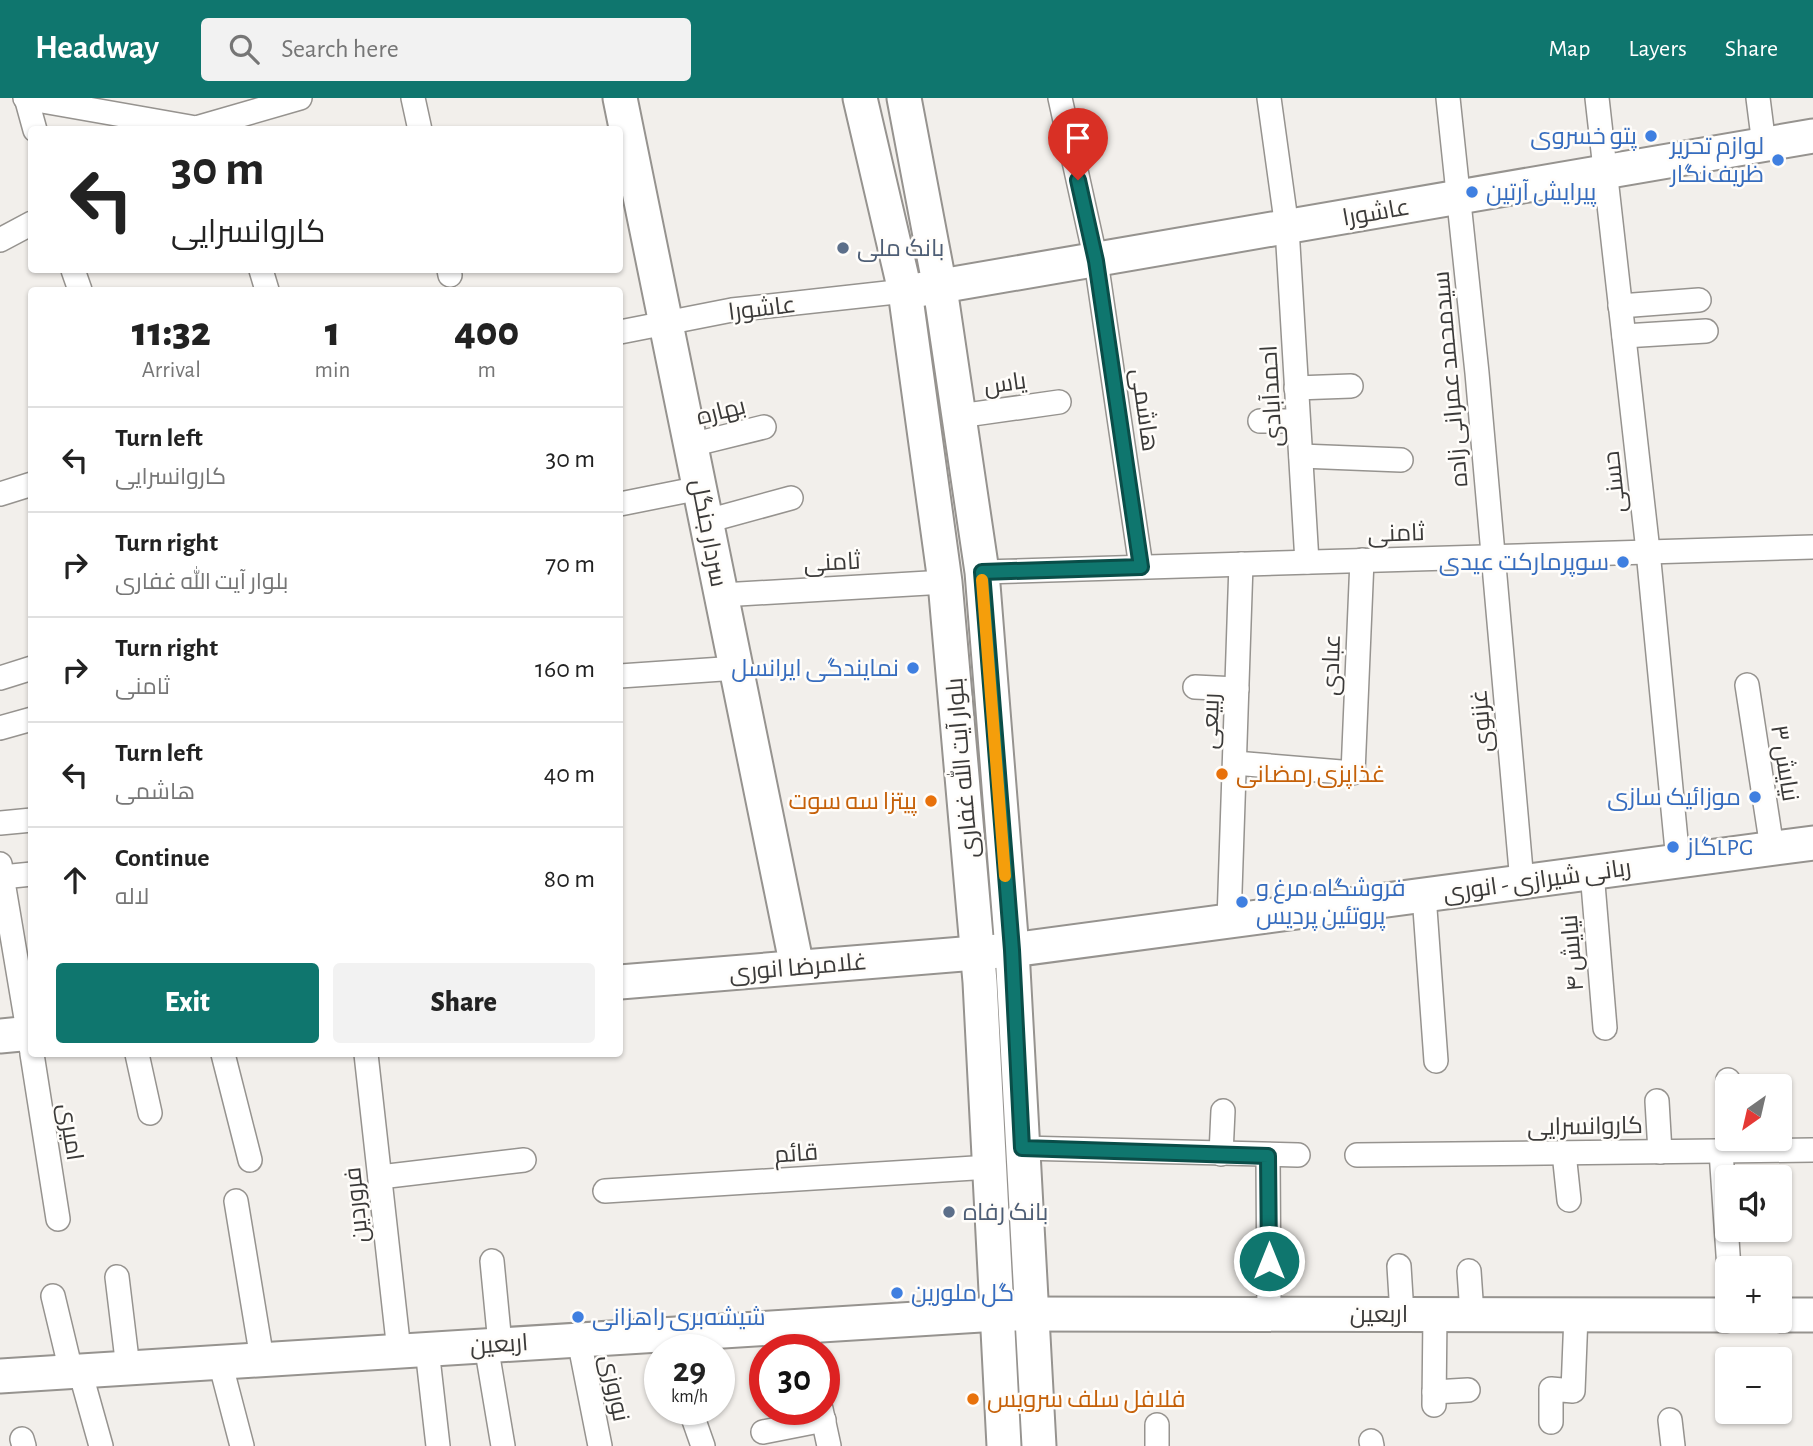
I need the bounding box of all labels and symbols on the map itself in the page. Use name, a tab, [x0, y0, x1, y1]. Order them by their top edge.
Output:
pin	[1048, 108, 1108, 180]
place label: پتو خسروی	[1530, 125, 1638, 152]
marker: پتو خسروی	[1643, 128, 1659, 144]
place label: لوازم تحریر ظریف‌نگار	[1668, 135, 1764, 187]
marker: لوازم تحریر ظریف‌نگار	[1770, 152, 1786, 168]
place label: پیرایش آرتین	[1486, 179, 1597, 208]
marker: پیرایش آرتین	[1464, 184, 1480, 200]
street label: عاشورا	[1341, 194, 1412, 231]
place label: بانک ملی	[857, 237, 944, 262]
marker: بانک ملی	[835, 240, 851, 256]
street label: سیدمحمد عمرانی زاده	[1430, 270, 1473, 488]
street label: عاشورا	[727, 292, 797, 325]
street label: احمدآبادی	[1255, 344, 1288, 448]
street label: هاشمی	[1125, 367, 1163, 453]
street label: یاس	[982, 369, 1029, 400]
street label: بهاره	[694, 394, 748, 431]
street label: حسنی	[1600, 450, 1631, 514]
street label: سردار جنگل	[685, 477, 730, 589]
street label: ثامنی	[1367, 520, 1426, 548]
street label: ثامنی	[803, 548, 862, 577]
place label: سوپرمارکت عیدی	[1439, 551, 1609, 578]
marker: سوپرمارکت عیدی	[1615, 554, 1631, 570]
street label: عبادی	[1319, 634, 1346, 696]
place label: نمایندگی ایرانسل	[731, 657, 899, 682]
marker: نمایندگی ایرانسل	[905, 660, 921, 676]
street label: بلوار آیت الله غفاری	[938, 677, 984, 860]
street label: غزنوی	[1467, 688, 1498, 753]
street label: ربیعی	[1198, 693, 1225, 750]
street label: نیایش ۳	[1765, 723, 1803, 803]
place label: غذاپزی رمضانی	[1236, 763, 1385, 790]
marker: غذاپزی رمضانی	[1214, 766, 1230, 782]
place label: موزائیک سازی	[1607, 786, 1741, 811]
marker: موزائیک سازی	[1747, 789, 1763, 805]
place label: پیتزا سه سوت	[789, 790, 918, 817]
marker: پیتزا سه سوت	[923, 793, 939, 809]
place label: گازLPG	[1685, 836, 1753, 860]
marker: گازLPG	[1665, 839, 1681, 855]
street label: ربانی شیرازی - انوری	[1441, 855, 1633, 907]
place label: فروشگاه مرغ و پروتئین پردیس	[1256, 876, 1406, 932]
marker: فروشگاه مرغ و پروتئین پردیس	[1234, 894, 1250, 910]
street label: نیایش ۴	[1557, 914, 1589, 992]
street label: غلامرضا انوری	[728, 950, 868, 987]
north arrow	[1715, 1074, 1792, 1152]
street label: امیری	[53, 1102, 86, 1163]
street label: کاروانسرایی	[1527, 1114, 1643, 1141]
street label: قائم	[773, 1140, 819, 1170]
street label: فروردین	[341, 1166, 374, 1244]
place label: بانک رفاه	[963, 1201, 1048, 1225]
marker: بانک رفاه	[941, 1204, 957, 1220]
position arrow	[1232, 1224, 1306, 1298]
place label: گل ملورین	[911, 1282, 1014, 1307]
marker: گل ملورین	[889, 1285, 905, 1301]
street label: اربعین	[1350, 1303, 1408, 1328]
place label: شیشه‌بری راهزانی	[592, 1305, 766, 1331]
marker: شیشه‌بری راهزانی	[570, 1309, 586, 1325]
street label: اربعین	[469, 1331, 529, 1360]
speed limit sign: 30	[749, 1334, 840, 1425]
street label: نوروزی	[594, 1353, 633, 1424]
place label: فلافل سلف سرویس	[987, 1388, 1186, 1413]
marker: فلافل سلف سرویس	[965, 1391, 981, 1407]

